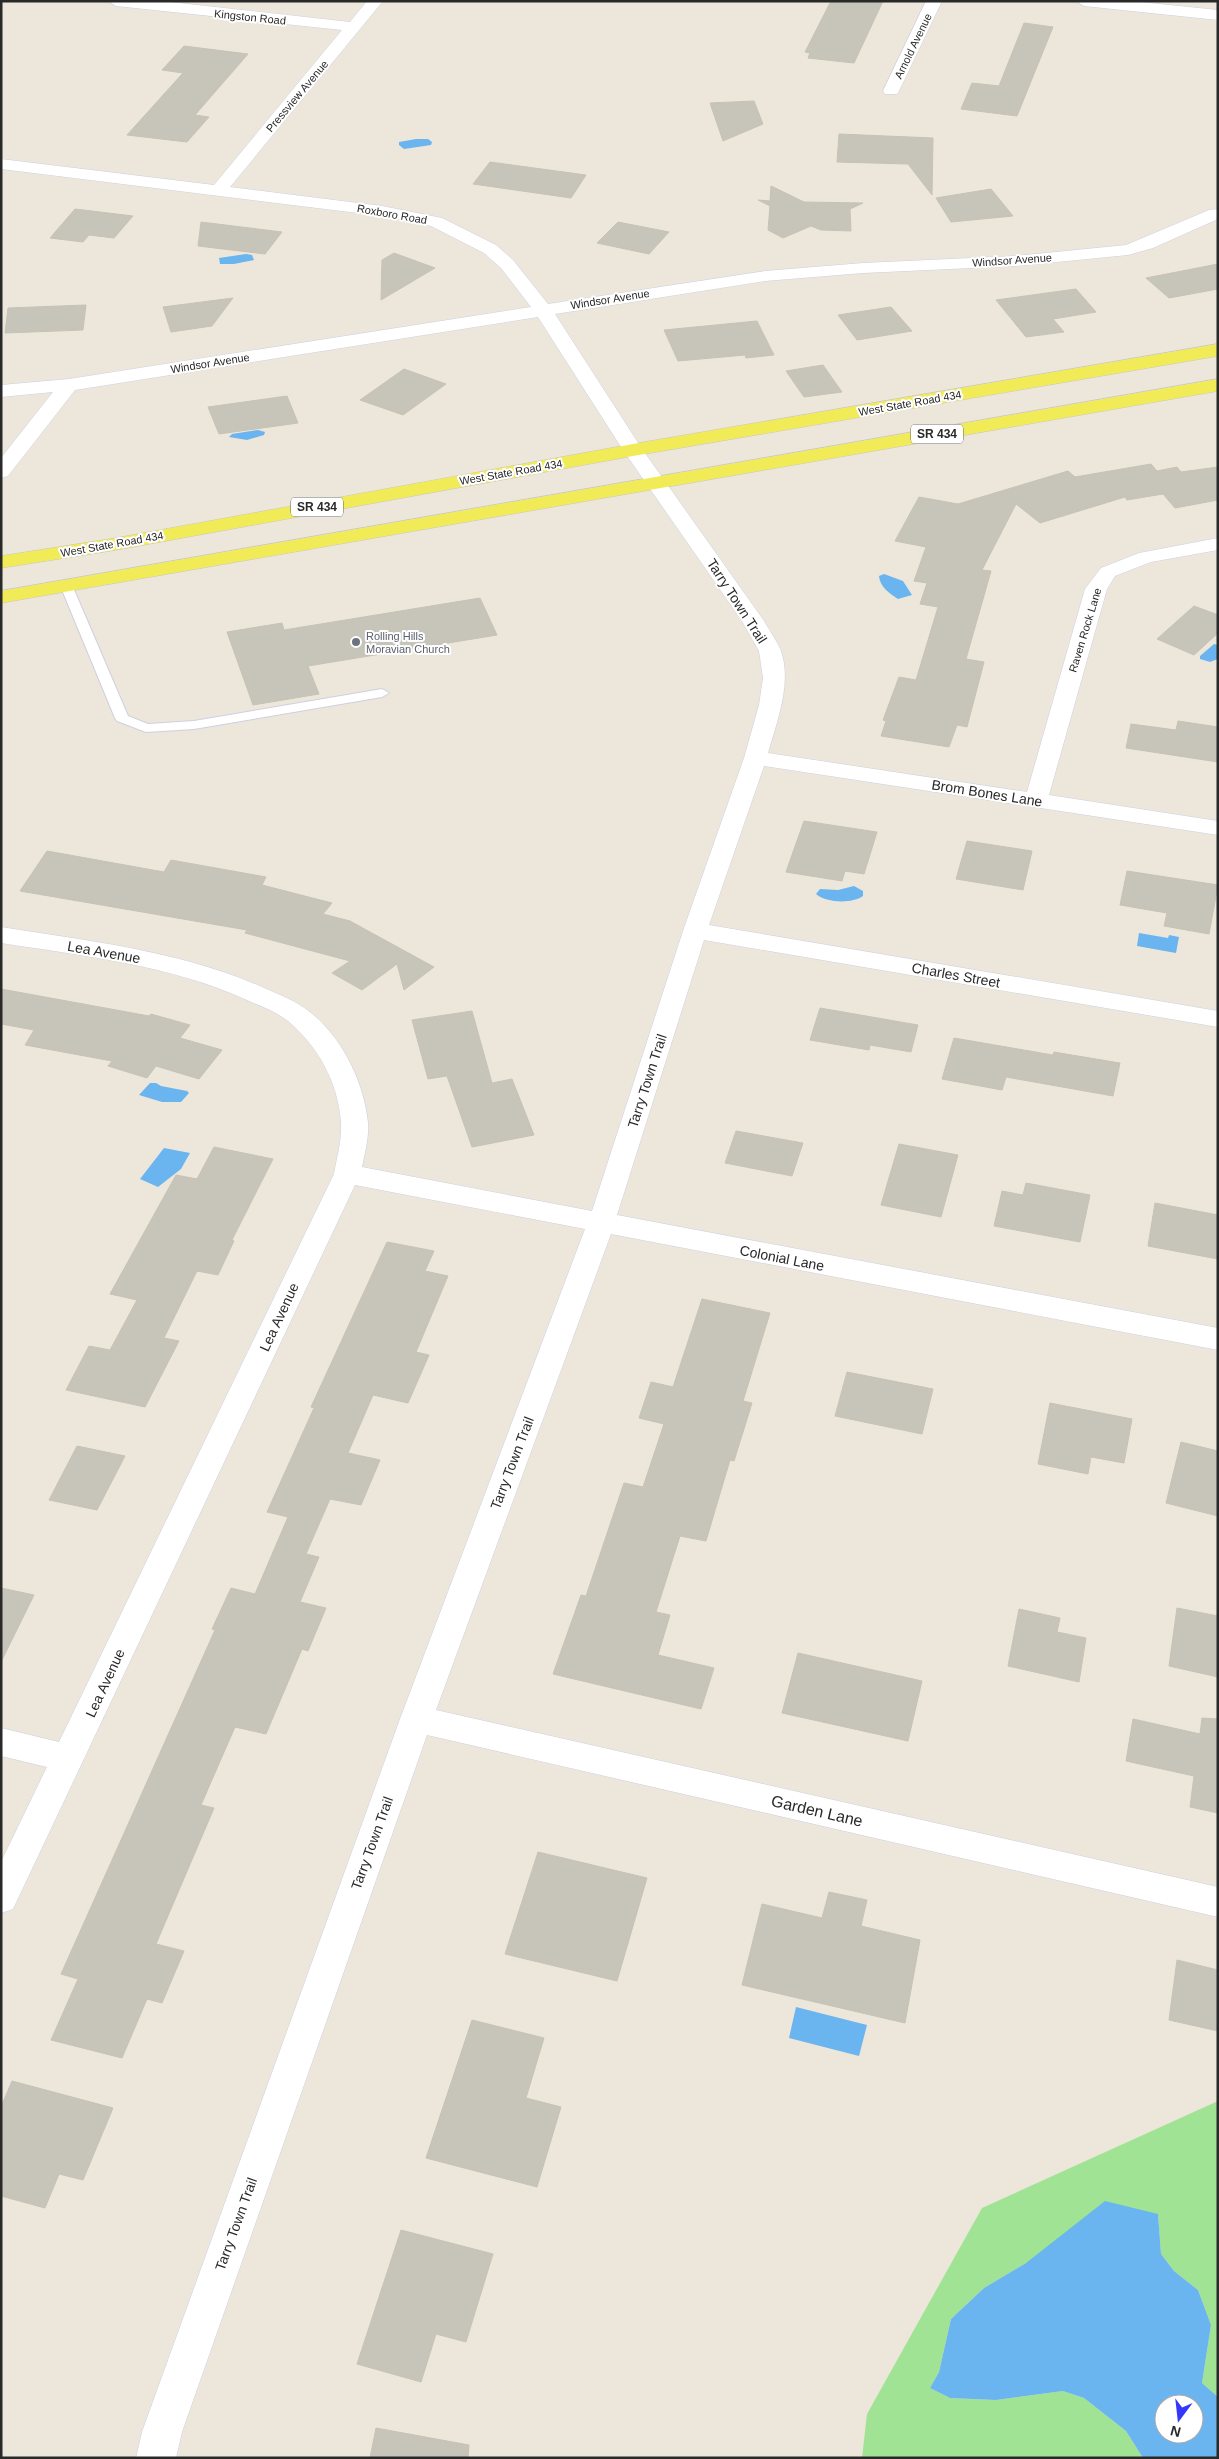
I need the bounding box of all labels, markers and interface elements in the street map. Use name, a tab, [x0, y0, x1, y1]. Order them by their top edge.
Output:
street label: Kingston Road	[213, 7, 287, 27]
street label: Arnold Avenue	[892, 11, 934, 81]
street label: Pressview Avenue	[264, 58, 330, 134]
street label: Roxboro Road	[356, 202, 428, 226]
street label: Windsor Avenue	[972, 251, 1052, 269]
street label: Windsor Avenue	[570, 287, 650, 311]
street label: Windsor Avenue	[170, 351, 250, 375]
street label: West State Road 434	[858, 388, 962, 418]
road number: SR 434	[911, 424, 963, 444]
street label: West State Road 434	[459, 457, 563, 487]
road number: SR 434	[291, 498, 343, 516]
street label: West State Road 434	[60, 529, 164, 559]
street label: Tarry Town Trail	[704, 556, 770, 646]
street label: Raven Rock Lane	[1066, 586, 1104, 674]
place label: Rolling Hills Moravian Church	[366, 630, 450, 655]
marker: Rolling Hills Moravian Church	[350, 636, 362, 648]
street label: Brom Bones Lane	[930, 776, 1044, 810]
street label: Lea Avenue	[66, 938, 142, 966]
street label: Charles Street	[911, 959, 1002, 991]
street label: Tarry Town Trail	[624, 1032, 670, 1130]
street label: Colonial Lane	[738, 1242, 826, 1274]
street label: Lea Avenue	[256, 1280, 302, 1354]
street label: Tarry Town Trail	[487, 1414, 537, 1512]
street label: Lea Avenue	[82, 1646, 128, 1720]
street label: Garden Lane	[770, 1792, 865, 1830]
street label: Tarry Town Trail	[348, 1794, 396, 1892]
street label: Tarry Town Trail	[212, 2175, 260, 2273]
north arrow	[1154, 2394, 1204, 2444]
text: N	[1169, 2423, 1183, 2441]

